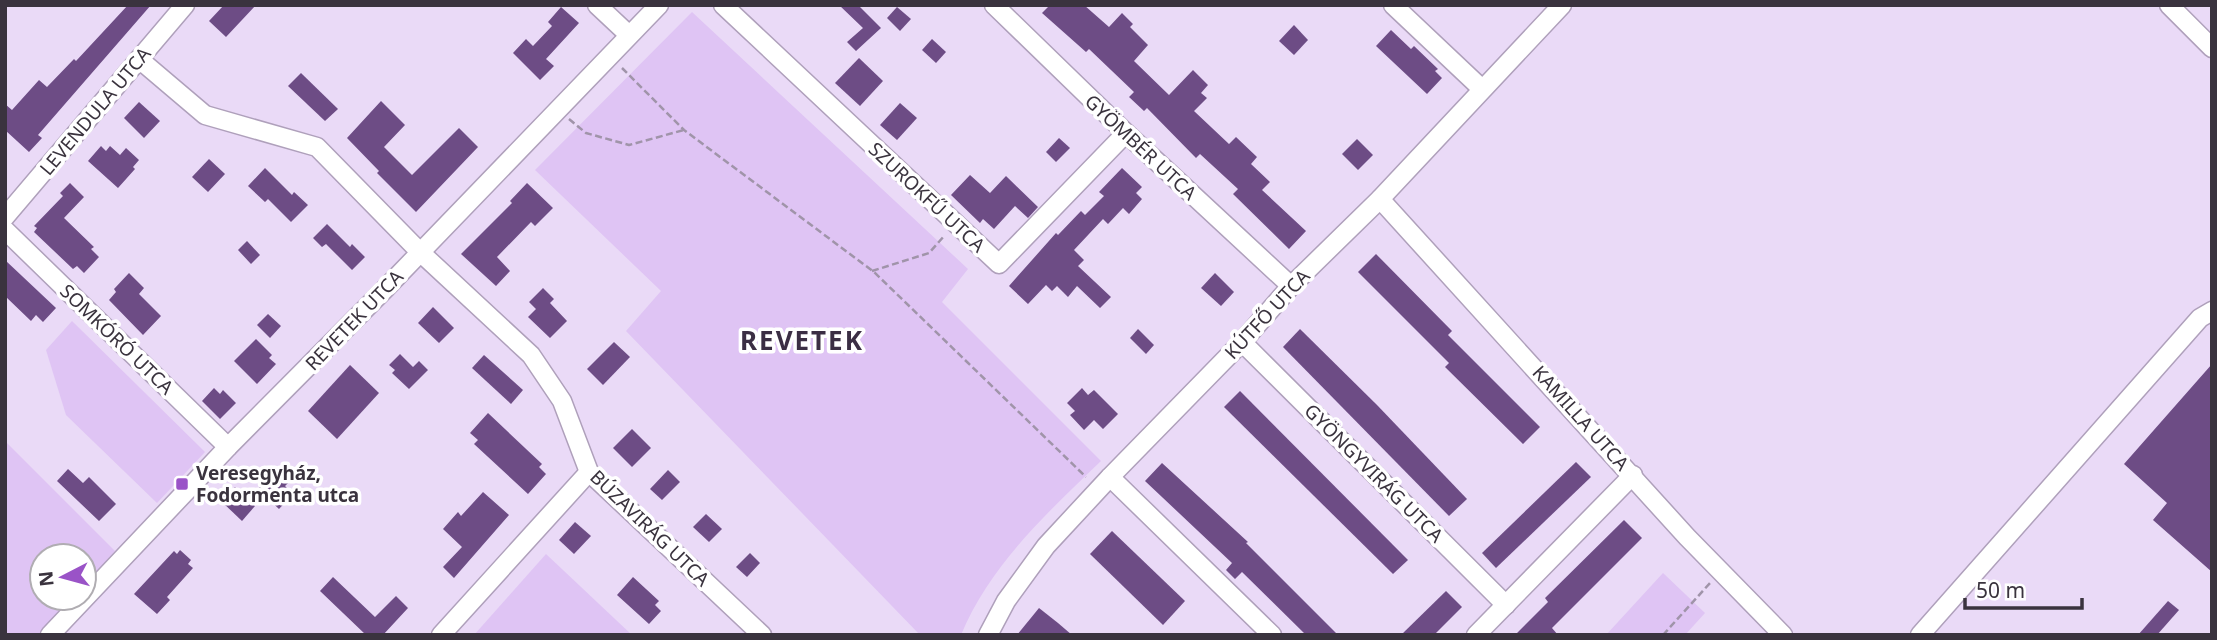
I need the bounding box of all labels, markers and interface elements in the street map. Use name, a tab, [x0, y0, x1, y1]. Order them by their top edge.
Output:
street label: LEVENDULA UTCA	[34, 41, 157, 181]
street label: GYÖMBÉR UTCA	[1079, 88, 1203, 206]
street label: SZUROKFŰ UTCA	[863, 136, 992, 258]
street label: REVETEK UTCA	[299, 263, 409, 376]
street label: KÚTFŐ UTCA	[1219, 263, 1316, 365]
street label: SOMKÓRÓ UTCA	[55, 278, 180, 401]
district label: REVETEK	[740, 322, 864, 358]
street label: KAMILLA UTCA	[1527, 360, 1636, 477]
street label: GYÖNGYVIRÁG UTCA	[1299, 398, 1450, 549]
place label: Veresegyház, Fodormenta utca	[196, 460, 359, 508]
street label: BÚZAVIRÁG UTCA	[585, 464, 716, 592]
marker: Veresegyház, Fodormenta utca	[174, 476, 190, 492]
north arrow	[28, 542, 98, 612]
scale bar	[1965, 566, 2082, 610]
text: N	[32, 570, 60, 588]
text: 50 m	[1976, 576, 2025, 604]

